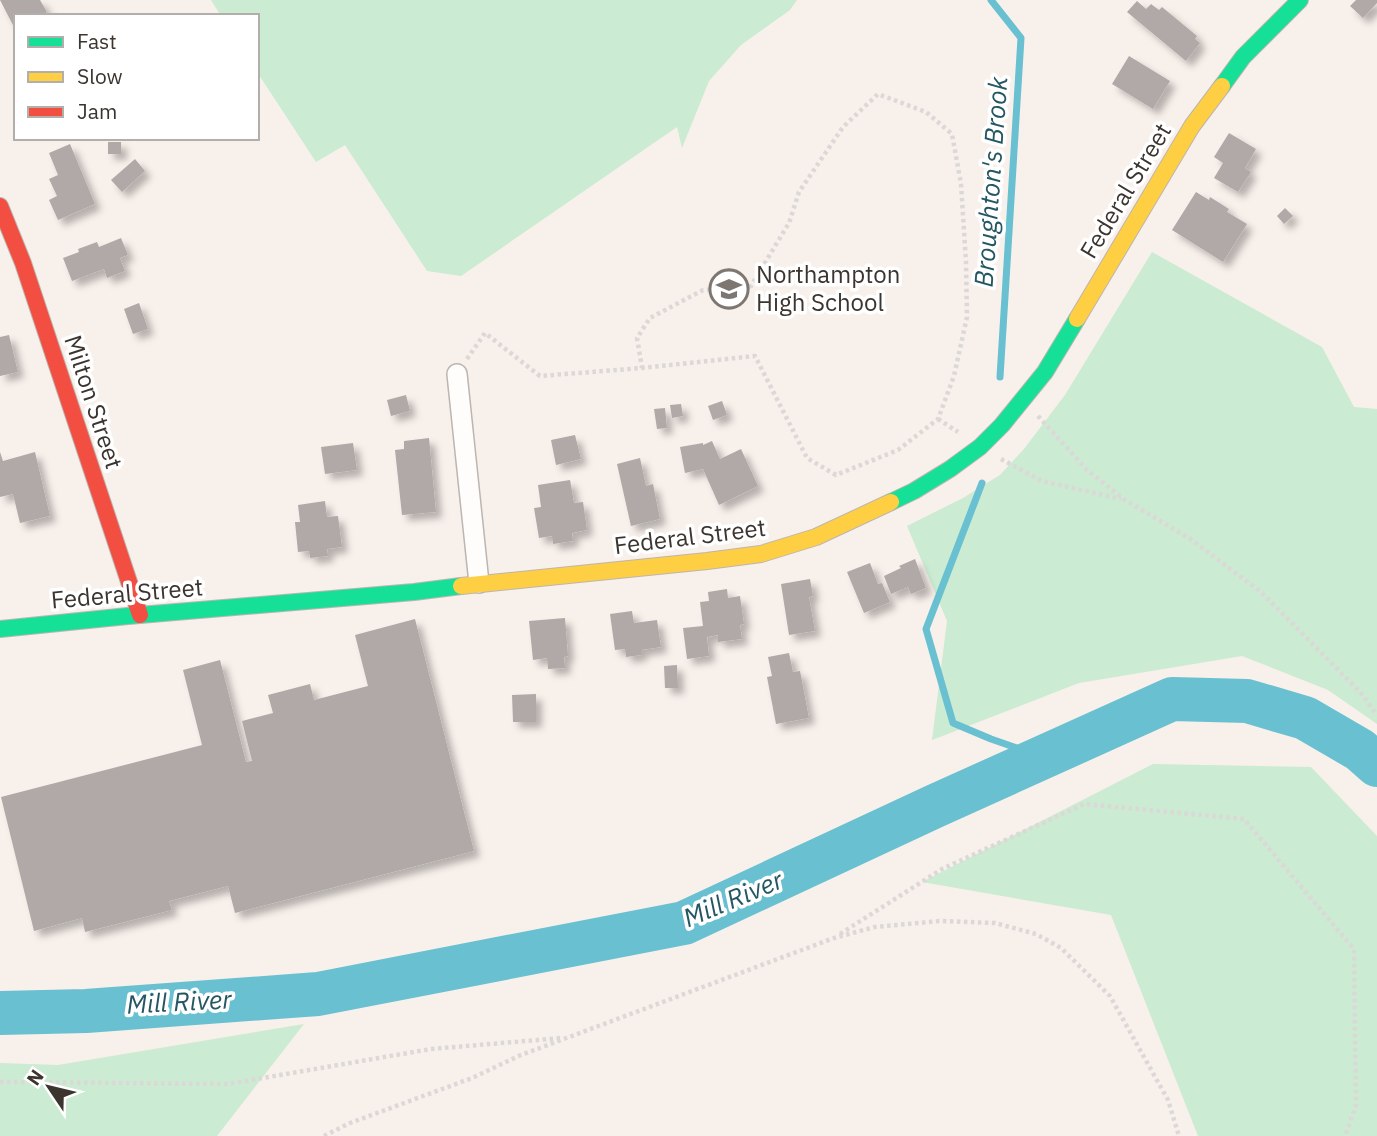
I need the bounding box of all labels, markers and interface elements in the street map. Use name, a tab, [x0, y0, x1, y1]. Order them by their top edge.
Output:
legend	[14, 14, 259, 140]
text: Fast	[77, 27, 117, 55]
text: Slow	[77, 62, 123, 90]
water label: Broughton's Brook	[966, 75, 1014, 288]
text: Jam	[77, 97, 117, 125]
street label: Federal Street	[1072, 117, 1178, 264]
place label: Northampton High School	[756, 258, 900, 318]
school or university icon: Northampton High School	[708, 268, 750, 310]
street label: Milton Street	[57, 331, 131, 473]
street label: Federal Street	[612, 511, 768, 561]
street label: Federal Street	[49, 570, 204, 616]
water label: Mill River	[678, 861, 789, 934]
water label: Mill River	[126, 981, 234, 1021]
north arrow	[14, 1052, 84, 1122]
text: N	[21, 1065, 49, 1090]

